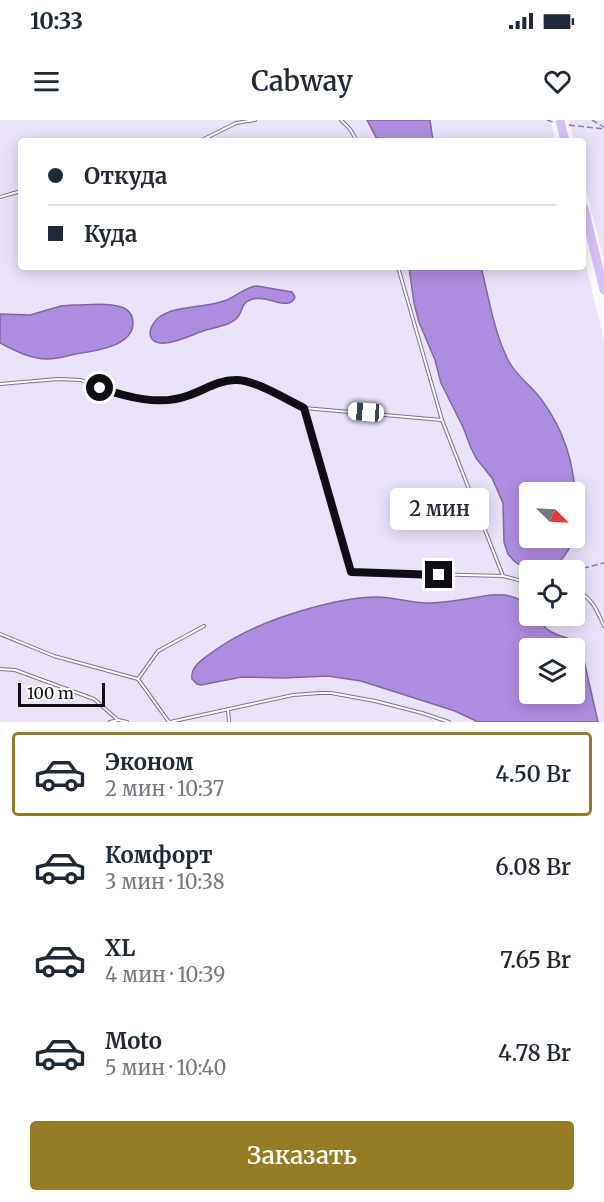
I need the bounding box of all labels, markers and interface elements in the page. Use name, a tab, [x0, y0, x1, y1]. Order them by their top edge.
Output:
text: 10:33	[30, 7, 83, 35]
text: Cabway	[251, 64, 353, 98]
icon: menu	[30, 65, 63, 98]
icon: heart	[541, 65, 574, 98]
text: Откуда	[84, 162, 167, 190]
text: Куда	[84, 220, 137, 248]
route start	[86, 374, 113, 401]
car	[347, 402, 385, 422]
north arrow	[519, 482, 585, 548]
map controls	[519, 482, 585, 704]
callout: 2 мин	[390, 488, 488, 530]
text: 2 мин	[409, 496, 470, 521]
button: locate	[519, 560, 585, 626]
route end	[425, 561, 452, 588]
button: layers	[519, 638, 585, 704]
scale bar	[18, 680, 105, 708]
text: 100 m	[27, 683, 74, 703]
icon: car	[33, 747, 87, 801]
text: Эконом	[105, 748, 193, 776]
text: 4.50 Br	[495, 760, 571, 788]
text: 2 мин · 10:37	[105, 776, 224, 801]
icon: car	[33, 840, 87, 894]
text: Комфорт	[105, 841, 213, 869]
text: 6.08 Br	[495, 853, 571, 881]
text: 3 мин · 10:38	[105, 869, 225, 894]
icon: car	[33, 933, 87, 987]
text: XL	[105, 934, 135, 962]
text: 7.65 Br	[500, 946, 571, 974]
text: 4 мин · 10:39	[105, 962, 225, 987]
icon: car	[33, 1026, 87, 1080]
text: Moto	[105, 1027, 162, 1055]
text: 4.78 Br	[498, 1039, 571, 1067]
text: 5 мин · 10:40	[105, 1055, 226, 1080]
button: Заказать	[30, 1121, 574, 1190]

